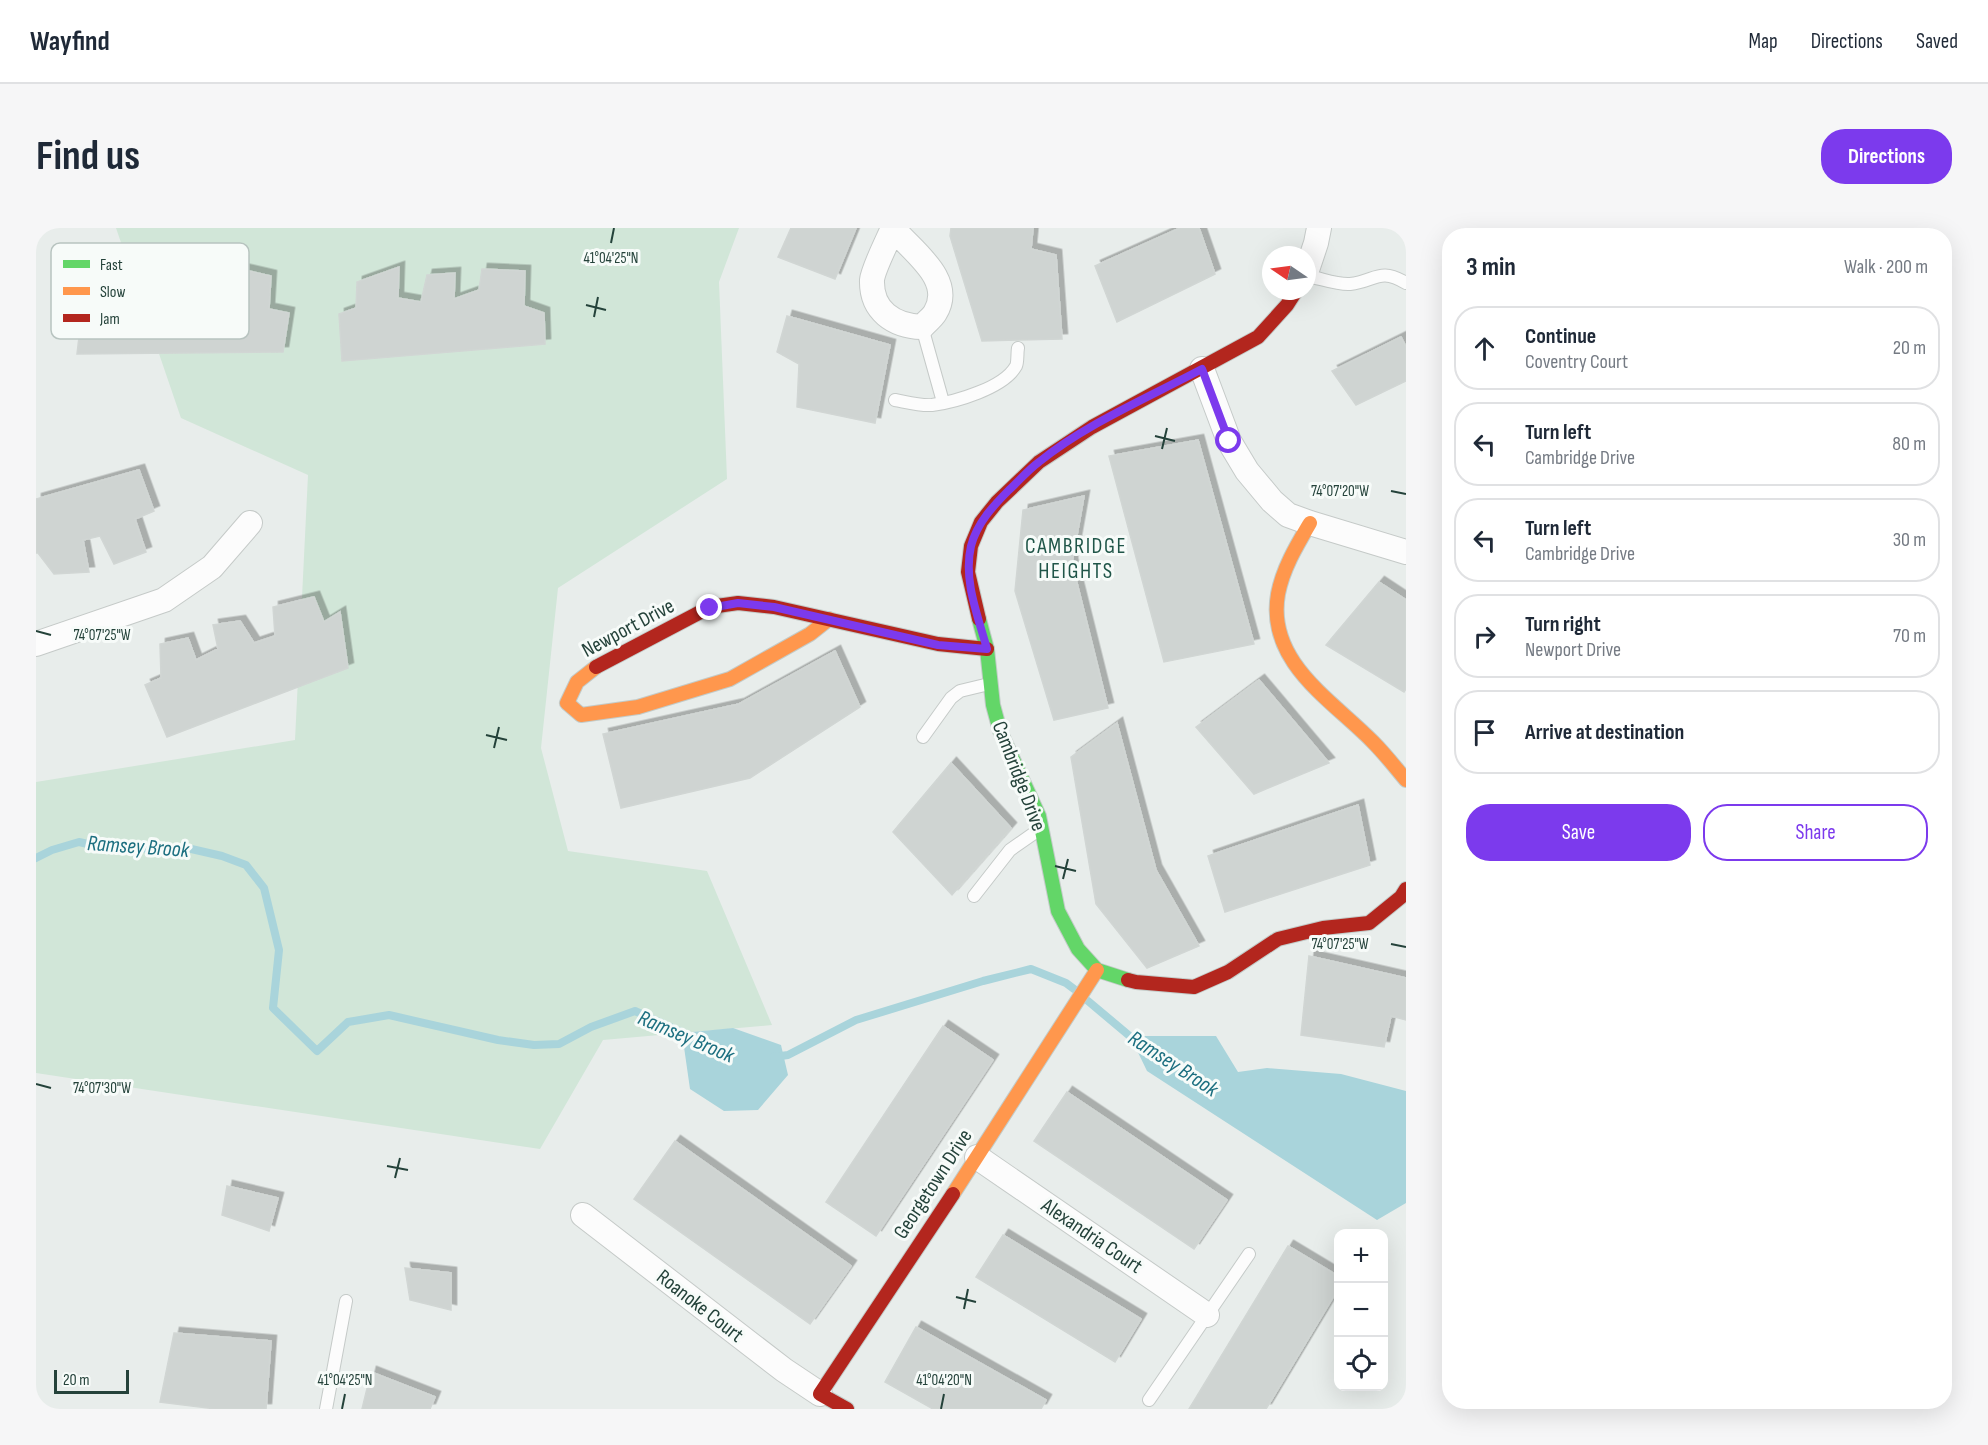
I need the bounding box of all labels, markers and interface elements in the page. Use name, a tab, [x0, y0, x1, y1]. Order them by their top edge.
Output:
text: Wayfind	[30, 25, 110, 58]
text: Map	[1748, 29, 1778, 54]
text: Directions	[1811, 29, 1883, 54]
text: Saved	[1916, 29, 1958, 54]
button: Directions	[1821, 129, 1952, 184]
text: Find us	[36, 131, 140, 182]
legend	[51, 243, 249, 339]
north arrow	[1262, 246, 1316, 300]
text: 41°04'25"N	[584, 249, 638, 268]
text: 3 min	[1466, 252, 1516, 283]
text: Walk · 200 m	[1844, 255, 1928, 279]
text: Fast	[100, 256, 123, 275]
text: Slow	[100, 283, 125, 302]
text: Jam	[99, 310, 120, 329]
text: Continue	[1525, 323, 1596, 350]
icon: ahead	[1468, 332, 1501, 365]
text: 20 m	[1893, 336, 1926, 360]
text: Coventry Court	[1525, 350, 1628, 374]
text: Turn left	[1525, 419, 1591, 446]
route start	[1215, 427, 1241, 453]
icon: left	[1468, 428, 1501, 461]
text: 80 m	[1892, 432, 1926, 456]
text: Cambridge Drive	[1525, 446, 1635, 470]
text: 74°07'20"W	[1311, 482, 1369, 501]
text: Turn left	[1525, 515, 1591, 542]
icon: left	[1468, 524, 1501, 557]
text: 30 m	[1893, 528, 1926, 552]
district label: CAMBRIDGE HEIGHTS	[1025, 533, 1127, 585]
text: Cambridge Drive	[1525, 542, 1635, 566]
street label: Newport Drive	[578, 593, 678, 663]
route end	[696, 594, 722, 620]
text: Turn right	[1525, 611, 1601, 638]
icon: right	[1468, 620, 1501, 653]
text: 70 m	[1893, 624, 1926, 648]
text: 74°07'25"W	[73, 626, 131, 645]
text: Newport Drive	[1525, 638, 1621, 662]
icon: arrive	[1468, 716, 1501, 749]
street label: Cambridge Drive	[987, 718, 1051, 834]
text: Arrive at destination	[1525, 719, 1684, 746]
button: Save	[1466, 804, 1691, 861]
button: Share	[1703, 804, 1928, 861]
water label: Ramsey Brook	[86, 830, 191, 864]
text: 74°07'25"W	[1311, 935, 1369, 954]
water label: Ramsey Brook	[634, 1005, 739, 1070]
water label: Ramsey Brook	[1123, 1025, 1224, 1103]
text: 74°07'30"W	[73, 1079, 131, 1098]
street label: Georgetown Drive	[888, 1125, 978, 1243]
street label: Alexandria Court	[1036, 1193, 1147, 1279]
map controls	[1334, 1229, 1388, 1391]
button: +	[1334, 1229, 1388, 1283]
street label: Roanoke Court	[651, 1264, 749, 1348]
button: −	[1334, 1283, 1388, 1337]
button: locate	[1334, 1337, 1388, 1391]
scale bar	[54, 1367, 129, 1394]
text: 20 m	[63, 1371, 90, 1390]
text: 41°04'25"N	[318, 1371, 372, 1390]
text: 41°04'20"N	[916, 1371, 972, 1390]

